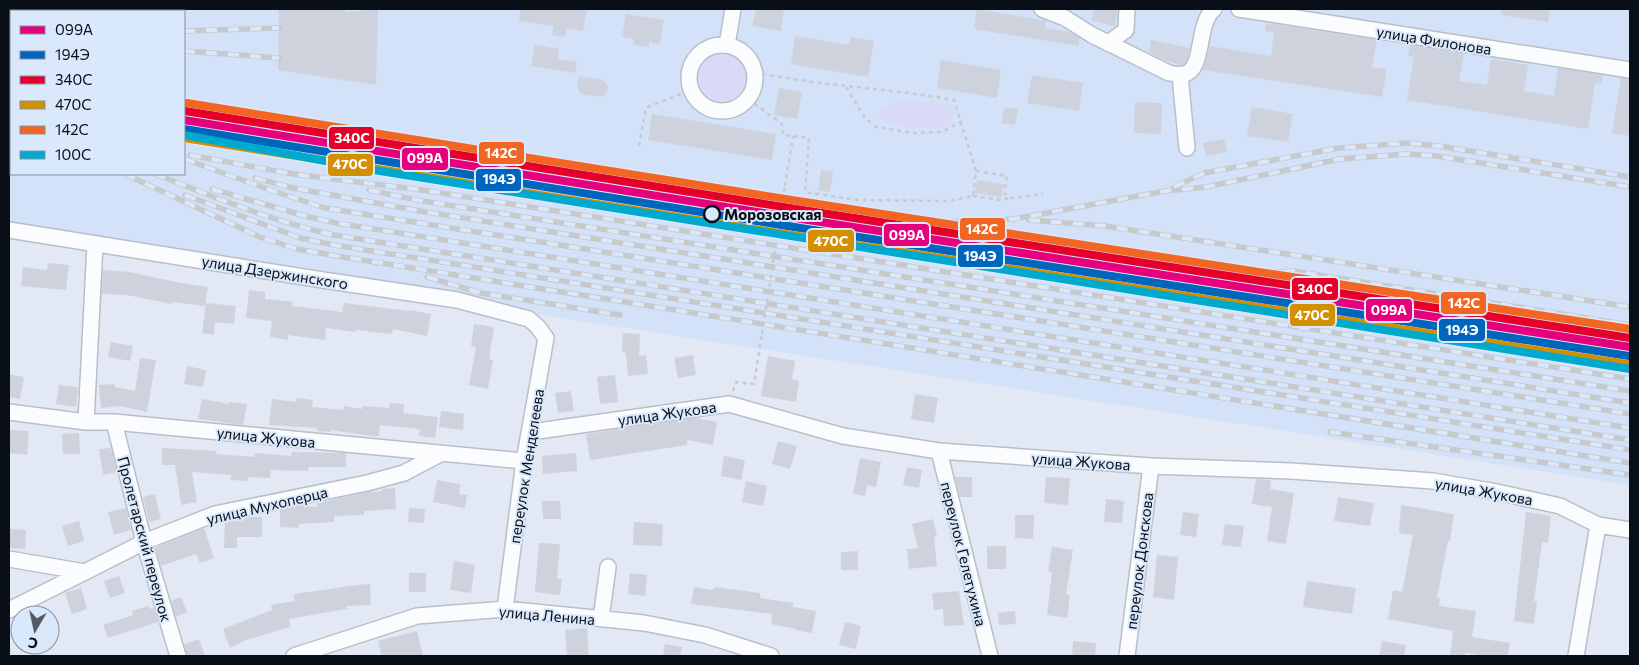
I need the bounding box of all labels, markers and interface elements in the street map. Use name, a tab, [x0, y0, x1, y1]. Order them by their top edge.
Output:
legend	[10, 10, 185, 175]
text: 099А	[55, 20, 93, 38]
street label: улица Филонова	[1375, 22, 1493, 58]
text: 194Э	[55, 45, 90, 63]
text: 340С	[55, 70, 93, 88]
text: 470С	[55, 95, 92, 113]
text: 142С	[55, 120, 89, 138]
line badge: 340С	[328, 126, 375, 150]
text: 340С	[334, 129, 370, 146]
line badge: 142С	[478, 141, 525, 165]
text: 142С	[485, 144, 517, 161]
text: 100C	[55, 145, 91, 163]
line badge: 099А	[401, 147, 449, 171]
text: 099А	[407, 149, 443, 166]
line badge: 470С	[327, 153, 374, 177]
text: 470С	[333, 155, 367, 172]
line badge: 194Э	[475, 168, 522, 192]
text: 194Э	[482, 170, 516, 187]
marker: Морозовская	[703, 205, 721, 223]
place label: Морозовская	[724, 205, 822, 223]
line badge: 142С	[959, 217, 1006, 241]
text: 142С	[966, 220, 998, 237]
line badge: 099А	[883, 223, 930, 247]
text: 099А	[889, 226, 925, 243]
line badge: 470С	[807, 229, 855, 253]
text: 470С	[814, 232, 848, 249]
line badge: 194Э	[957, 244, 1004, 268]
text: 194Э	[963, 247, 997, 264]
street label: улица Дзержинского	[201, 252, 349, 292]
line badge: 340С	[1291, 277, 1339, 301]
text: 340С	[1297, 280, 1333, 297]
line badge: 142С	[1440, 291, 1487, 315]
text: 142С	[1448, 294, 1480, 311]
line badge: 099А	[1365, 298, 1413, 322]
text: 099А	[1371, 301, 1407, 318]
line badge: 470С	[1289, 303, 1336, 327]
text: 470С	[1295, 306, 1329, 323]
line badge: 194Э	[1438, 318, 1486, 342]
text: 194Э	[1445, 321, 1479, 338]
street label: переулок Менделеева	[505, 387, 547, 545]
street label: улица Жукова	[617, 397, 717, 429]
street label: улица Жукова	[216, 423, 316, 451]
street label: улица Жукова	[1031, 449, 1131, 473]
street label: Пролетарский переулок	[114, 454, 176, 624]
street label: улица Жукова	[1434, 474, 1534, 508]
street label: переулок Гелетухина	[937, 480, 991, 628]
street label: улица Мухоперца	[205, 482, 329, 528]
street label: переулок Донскова	[1122, 492, 1156, 630]
street label: улица Ленина	[498, 602, 596, 628]
north arrow	[10, 605, 60, 655]
text: С	[27, 634, 39, 652]

